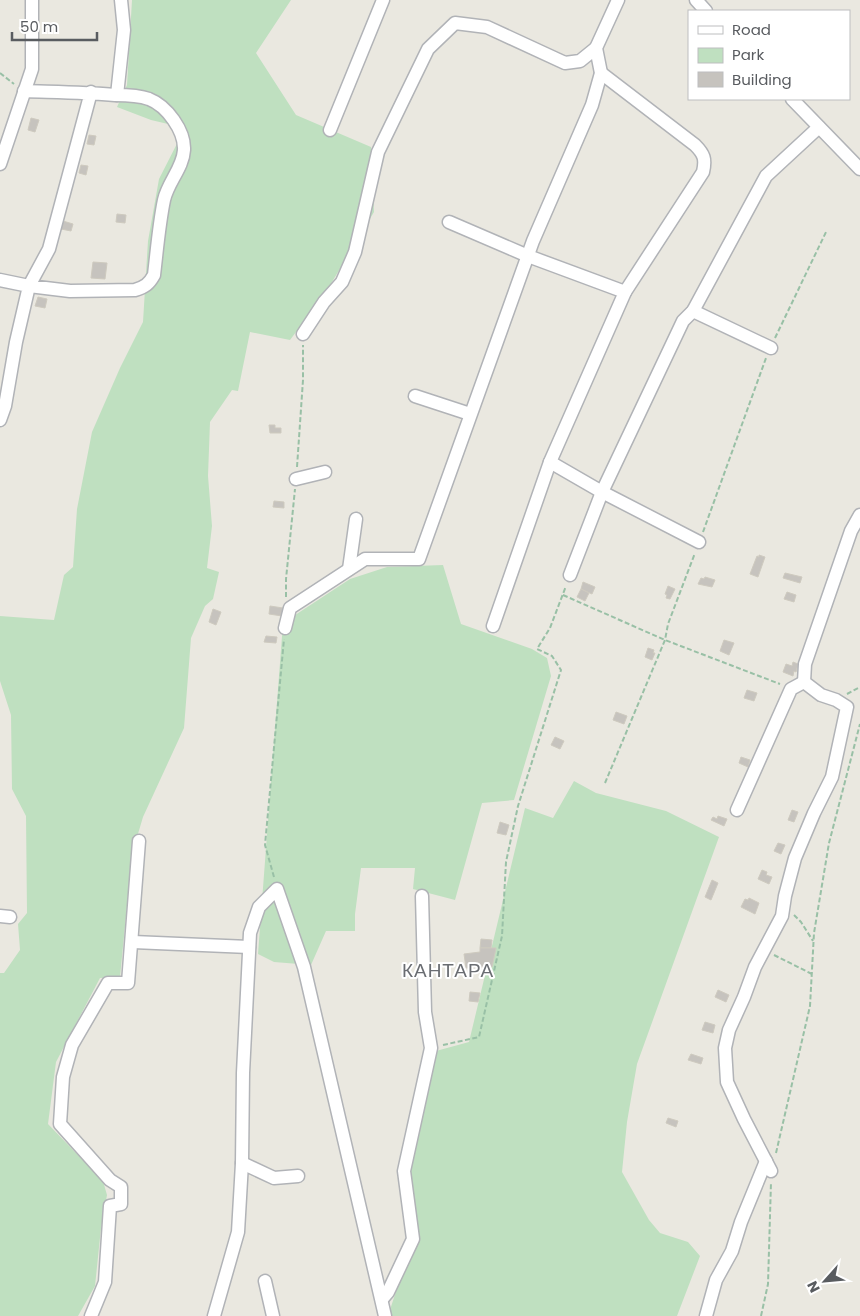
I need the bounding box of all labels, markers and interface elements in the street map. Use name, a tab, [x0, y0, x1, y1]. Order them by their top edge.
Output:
scale bar	[12, 10, 98, 42]
legend	[688, 10, 850, 100]
text: 50 m	[20, 16, 58, 37]
text: Road	[732, 19, 771, 40]
text: Park	[732, 44, 764, 65]
text: Building	[732, 69, 792, 90]
district label: КАНТАРА	[402, 957, 494, 984]
north arrow	[800, 1256, 850, 1306]
text: N	[802, 1278, 825, 1296]

